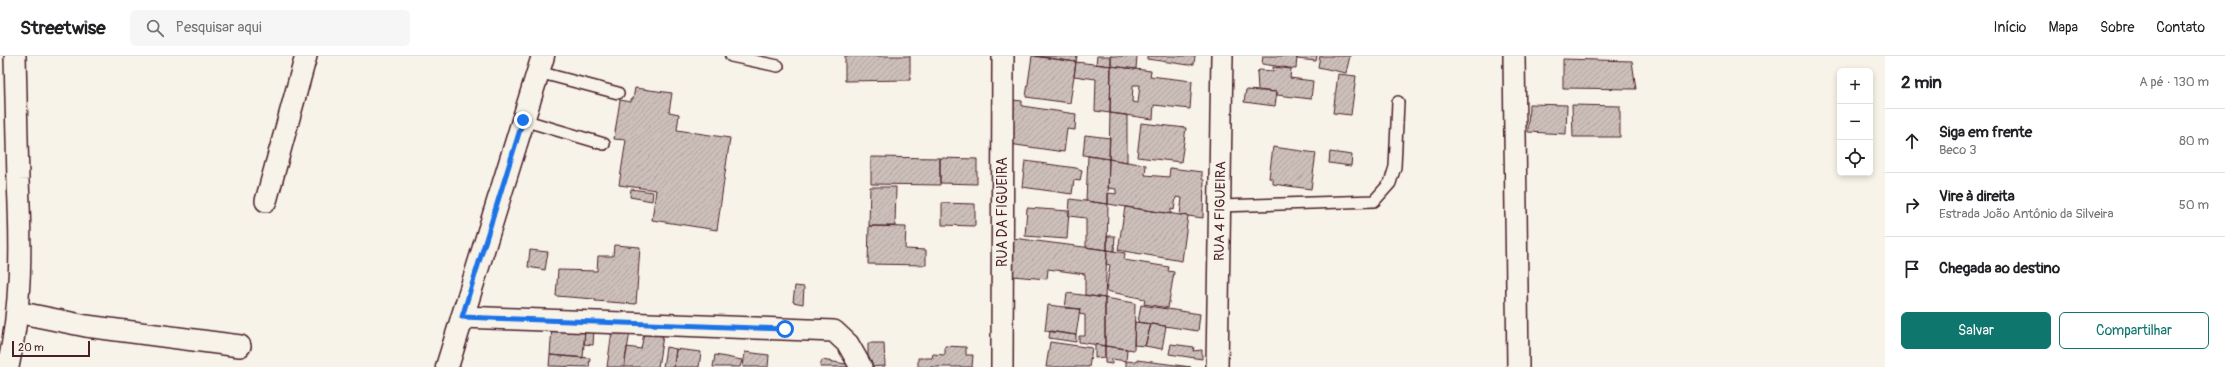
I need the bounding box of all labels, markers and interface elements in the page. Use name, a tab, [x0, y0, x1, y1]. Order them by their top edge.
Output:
search box	[130, 10, 410, 46]
text: Streetwise	[20, 16, 106, 40]
icon: search	[144, 17, 166, 39]
text: Pesquisar aqui	[176, 18, 262, 37]
text: Início	[1993, 19, 2026, 36]
text: Mapa	[2048, 19, 2078, 36]
text: Sobre	[2100, 19, 2134, 36]
text: Contato	[2156, 19, 2205, 36]
map controls	[1837, 68, 1873, 176]
button: +	[1837, 68, 1873, 104]
text: 2 min	[1901, 72, 1942, 93]
text: A pé · 130 m	[2139, 74, 2209, 90]
button: −	[1837, 104, 1873, 140]
route end	[514, 111, 532, 129]
text: Siga em frente	[1939, 123, 2032, 142]
icon: ahead	[1901, 130, 1923, 152]
text: 80 m	[2179, 133, 2209, 149]
button: locate	[1837, 140, 1873, 176]
text: Beco 3	[1939, 142, 1976, 158]
street label: RUA DA FIGUEIRA	[994, 157, 1011, 267]
street label: RUA 4 FIGUEIRA	[1211, 161, 1229, 261]
text: Vire à direita	[1939, 187, 2015, 206]
icon: right	[1901, 194, 1923, 216]
text: 50 m	[2179, 197, 2209, 213]
text: Estrada João Antônio da Silveira	[1939, 206, 2113, 222]
icon: arrive	[1901, 258, 1923, 280]
text: Chegada ao destino	[1939, 259, 2060, 278]
button: Salvar	[1901, 312, 2051, 349]
button: Compartilhar	[2059, 312, 2209, 349]
route start	[776, 320, 794, 338]
scale bar	[12, 339, 90, 358]
text: 20 m	[18, 341, 44, 354]

